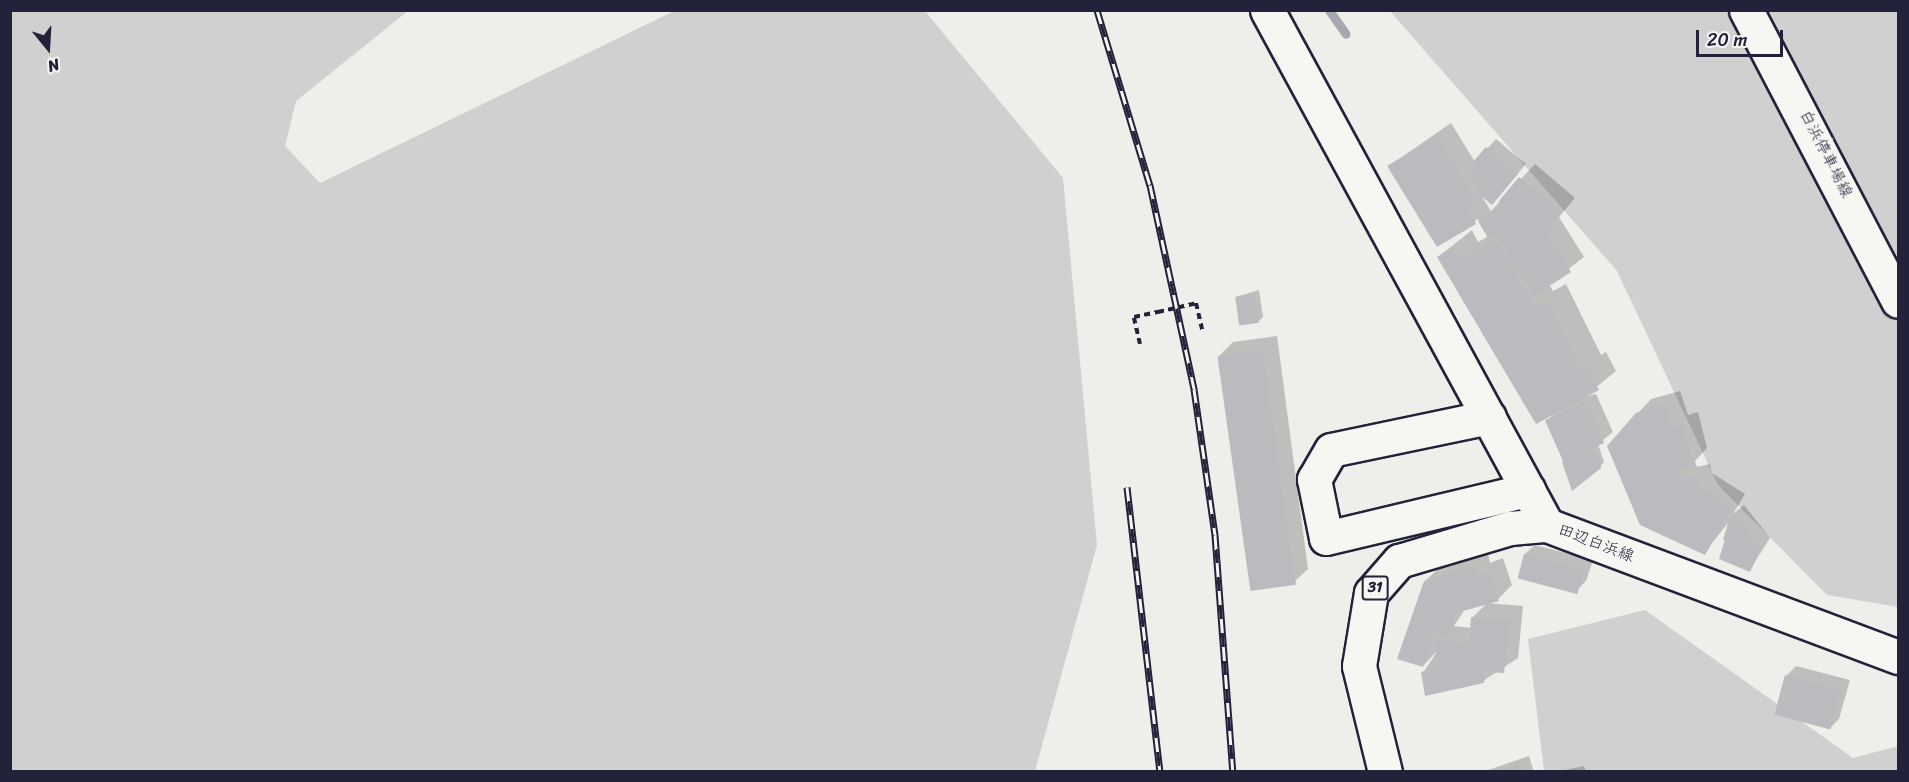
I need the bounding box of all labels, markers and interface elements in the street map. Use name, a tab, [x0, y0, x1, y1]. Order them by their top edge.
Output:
north arrow	[18, 18, 78, 78]
scale bar	[1699, 18, 1786, 56]
text: 20 m	[1707, 24, 1747, 56]
text: N	[44, 50, 63, 81]
street label: 白浜停車場線	[1796, 107, 1856, 201]
street label: 田辺白浜線	[1555, 520, 1637, 566]
road number: 31	[1362, 576, 1388, 600]

